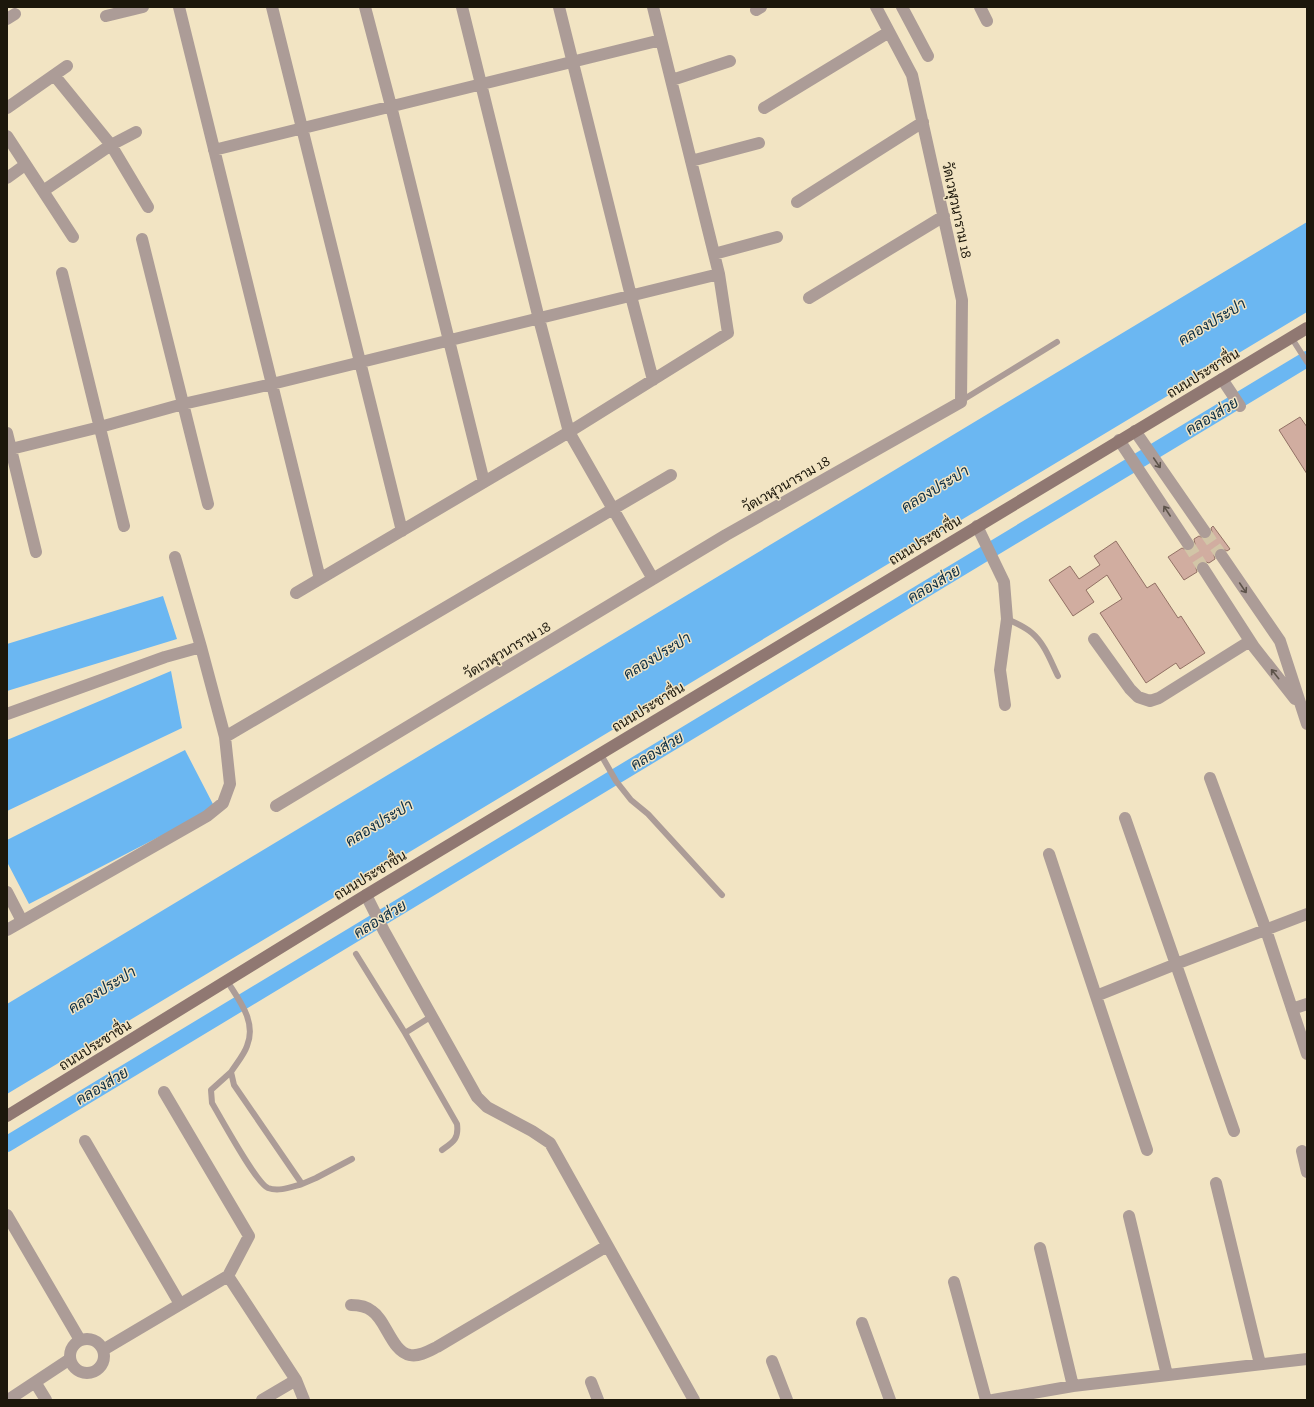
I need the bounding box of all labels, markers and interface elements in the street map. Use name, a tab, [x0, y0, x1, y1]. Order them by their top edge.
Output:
street label: วัดเวฬุวนาราม 18	[937, 160, 975, 260]
water label: คลองประปา	[1175, 295, 1249, 349]
street label: ถนนประชาชื่น	[1162, 342, 1243, 402]
water label: คลองส่วย	[1182, 392, 1242, 439]
street label: วัดเวฬุวนาราม 18	[739, 453, 834, 517]
one-way arrow	[1153, 457, 1161, 468]
water label: คลองประปา	[898, 462, 972, 516]
one-way arrow	[1162, 505, 1170, 517]
street label: ถนนประชาชื่น	[884, 509, 965, 569]
water label: คลองส่วย	[904, 560, 964, 607]
one-way arrow	[1239, 582, 1247, 593]
street label: วัดเวฬุวนาราม 18	[461, 618, 554, 684]
water label: คลองประปา	[620, 629, 694, 683]
one-way arrow	[1271, 668, 1279, 679]
street label: ถนนประชาชื่น	[607, 676, 688, 736]
water label: คลองส่วย	[627, 727, 687, 774]
water label: คลองประปา	[342, 796, 416, 850]
street label: ถนนประชาชื่น	[329, 844, 410, 904]
water label: คลองส่วย	[350, 895, 410, 942]
water label: คลองประปา	[65, 963, 139, 1017]
street label: ถนนประชาชื่น	[54, 1013, 135, 1074]
water label: คลองส่วย	[72, 1062, 132, 1109]

